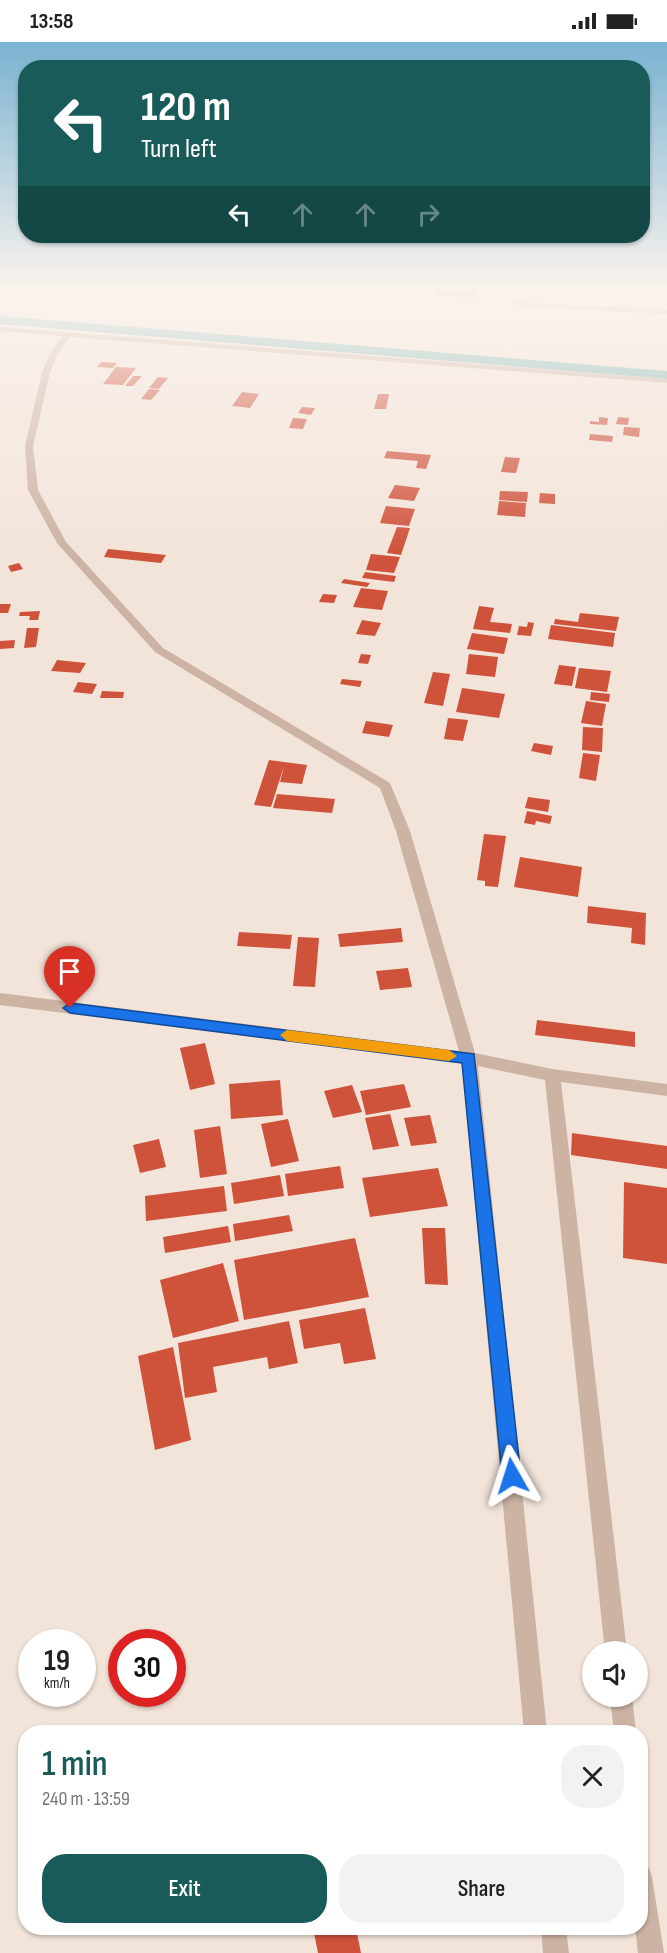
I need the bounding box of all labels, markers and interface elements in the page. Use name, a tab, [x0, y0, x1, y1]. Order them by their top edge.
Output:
text: 13:58	[30, 8, 73, 35]
text: 120 m	[141, 82, 231, 133]
icon: left	[42, 84, 120, 162]
text: Turn left	[141, 133, 217, 165]
icon: left	[223, 198, 256, 231]
icon: ahead	[286, 198, 319, 231]
icon: ahead	[349, 198, 382, 231]
icon: right	[412, 198, 445, 231]
pin	[44, 946, 95, 1008]
icon: arrive	[53, 955, 86, 988]
position arrow	[480, 1444, 544, 1508]
speed limit sign: 30	[108, 1629, 186, 1707]
map controls	[582, 1641, 648, 1707]
button: sound	[582, 1641, 648, 1707]
text: 19	[44, 1643, 70, 1679]
text: km/h	[44, 1674, 70, 1693]
text: 1 min	[42, 1743, 107, 1786]
button: close	[561, 1745, 624, 1808]
text: 240 m · 13:59	[42, 1787, 130, 1811]
button: Exit	[42, 1854, 327, 1923]
button: Share	[339, 1854, 624, 1923]

